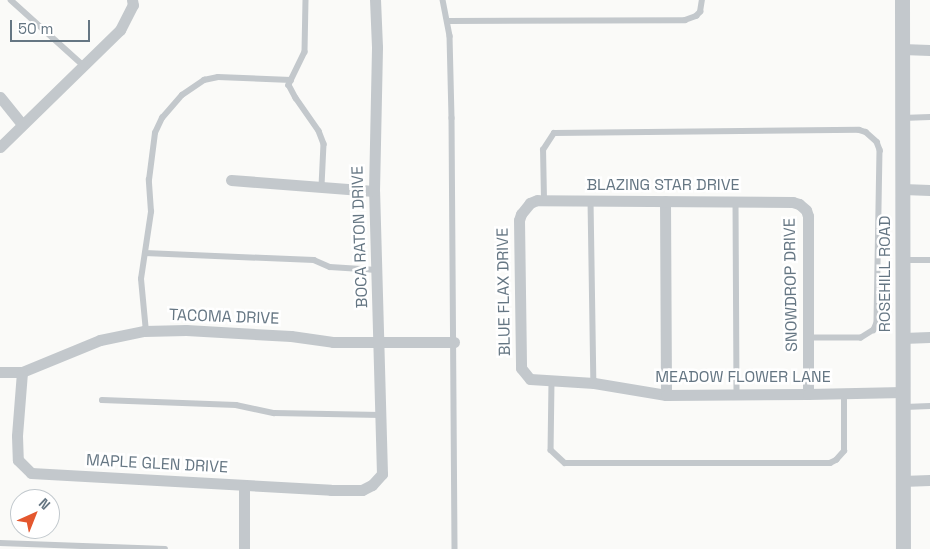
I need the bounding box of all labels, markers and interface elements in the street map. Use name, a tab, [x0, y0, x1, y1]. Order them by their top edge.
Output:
scale bar	[12, 10, 92, 42]
text: 50 m	[18, 19, 53, 38]
street label: BOCA RATON DRIVE	[348, 165, 372, 309]
street label: BLAZING STAR DRIVE	[586, 175, 740, 195]
street label: ROSEHILL ROAD	[875, 216, 895, 332]
street label: SNOWDROP DRIVE	[780, 218, 802, 352]
street label: BLUE FLAX DRIVE	[493, 228, 515, 356]
street label: TACOMA DRIVE	[168, 305, 280, 329]
street label: MEADOW FLOWER LANE	[655, 367, 831, 387]
street label: MAPLE GLEN DRIVE	[86, 451, 228, 477]
north arrow	[10, 489, 60, 539]
text: N	[35, 494, 54, 514]

